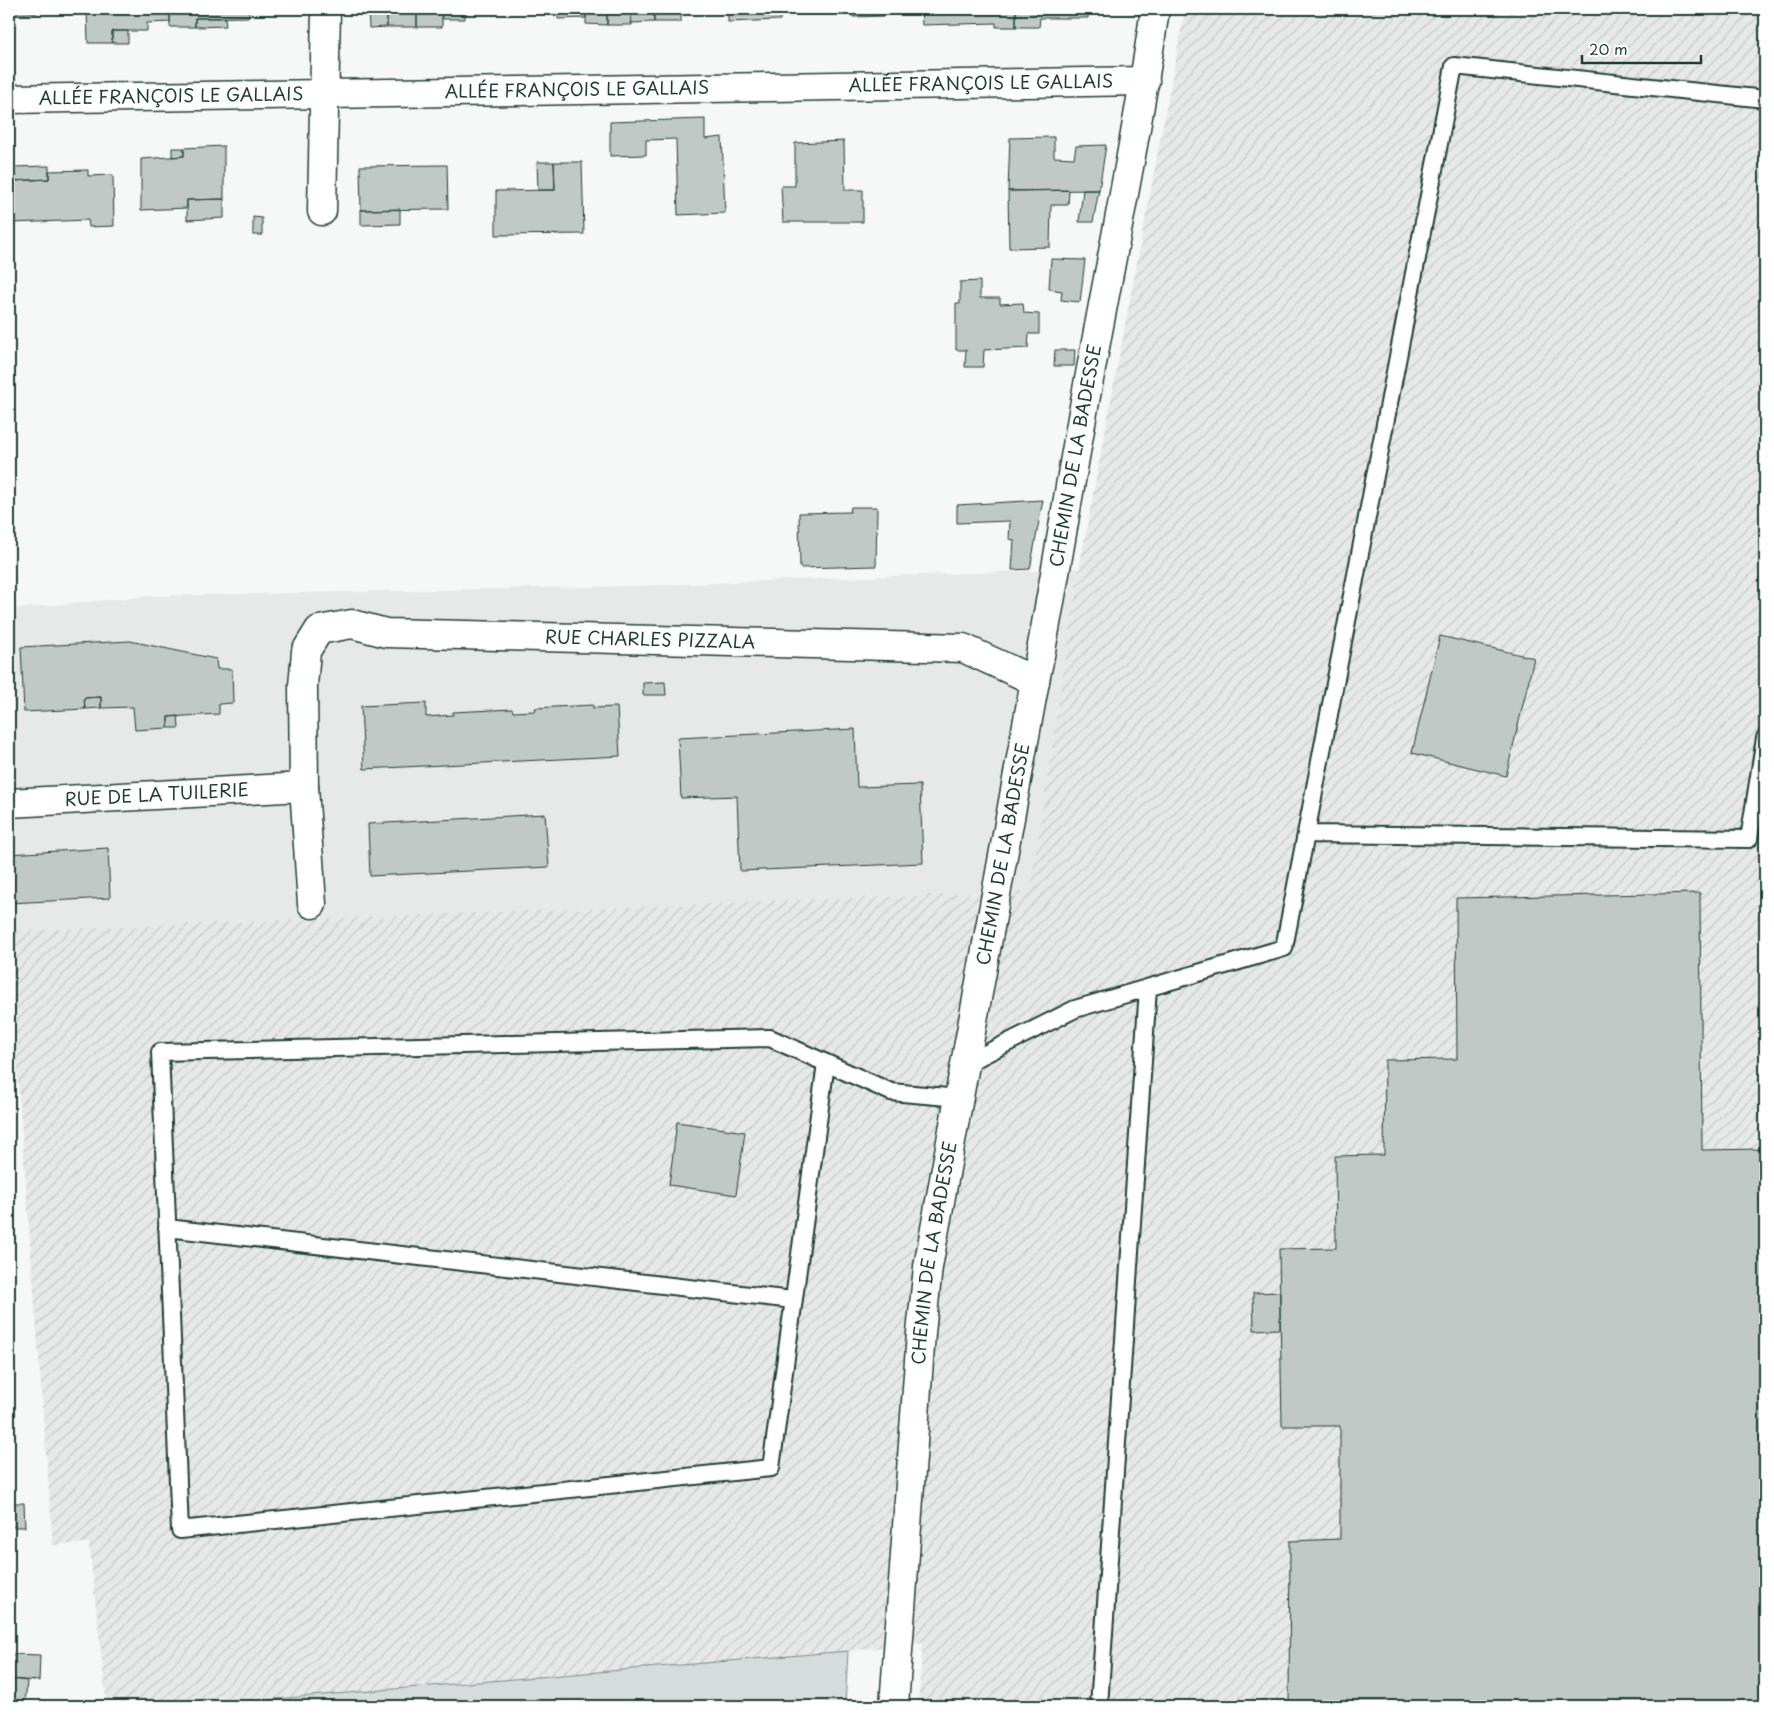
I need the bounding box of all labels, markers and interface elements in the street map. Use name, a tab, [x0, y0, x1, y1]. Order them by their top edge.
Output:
scale bar	[1582, 32, 1700, 64]
text: 20 m	[1589, 37, 1628, 60]
street label: ALLÉE FRANÇOIS LE GALLAIS	[848, 67, 1113, 98]
street label: ALLÉE FRANÇOIS LE GALLAIS	[444, 73, 709, 104]
street label: ALLÉE FRANÇOIS LE GALLAIS	[38, 79, 304, 111]
street label: CHEMIN DE LA BADESSE	[1041, 342, 1107, 569]
street label: RUE CHARLES PIZZALA	[545, 622, 756, 655]
street label: CHEMIN DE LA BADESSE	[968, 740, 1035, 967]
street label: RUE DE LA TUILERIE	[64, 775, 249, 812]
street label: CHEMIN DE LA BADESSE	[904, 1139, 963, 1366]

